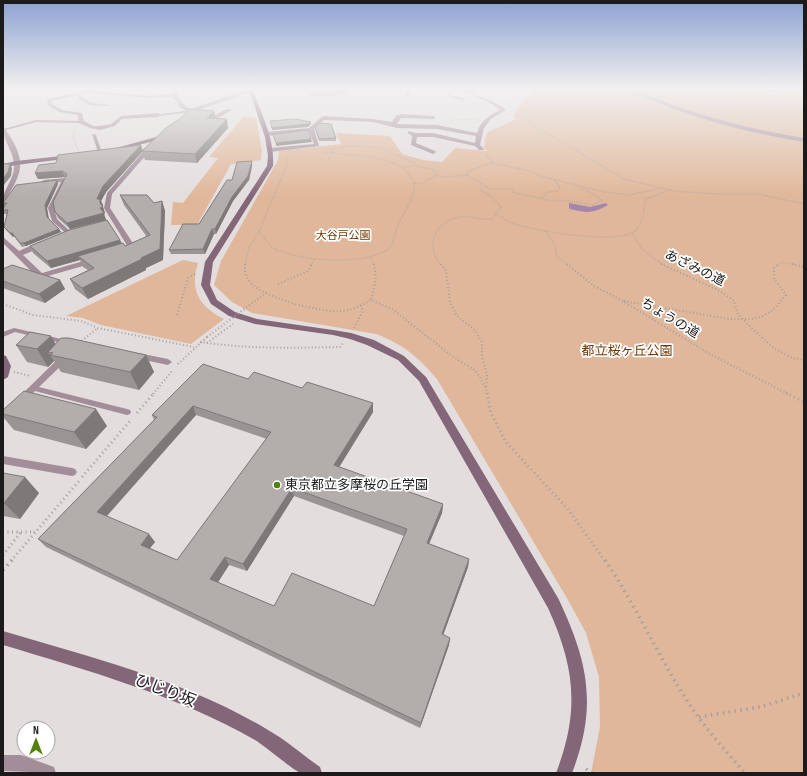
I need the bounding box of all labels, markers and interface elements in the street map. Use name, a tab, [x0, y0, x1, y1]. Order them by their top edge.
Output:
park label: 大谷戸公園	[316, 229, 371, 242]
street label: あざみの道	[662, 247, 728, 289]
street label: ちょうの道	[638, 294, 702, 342]
park label: 都立桜ヶ丘公園	[581, 343, 673, 359]
place label: 東京都立多摩桜の丘学園	[285, 477, 428, 493]
marker: 東京都立多摩桜の丘学園	[272, 480, 282, 490]
street label: ひじり坂	[132, 671, 198, 711]
north arrow	[16, 720, 56, 760]
text: N	[33, 724, 39, 737]

